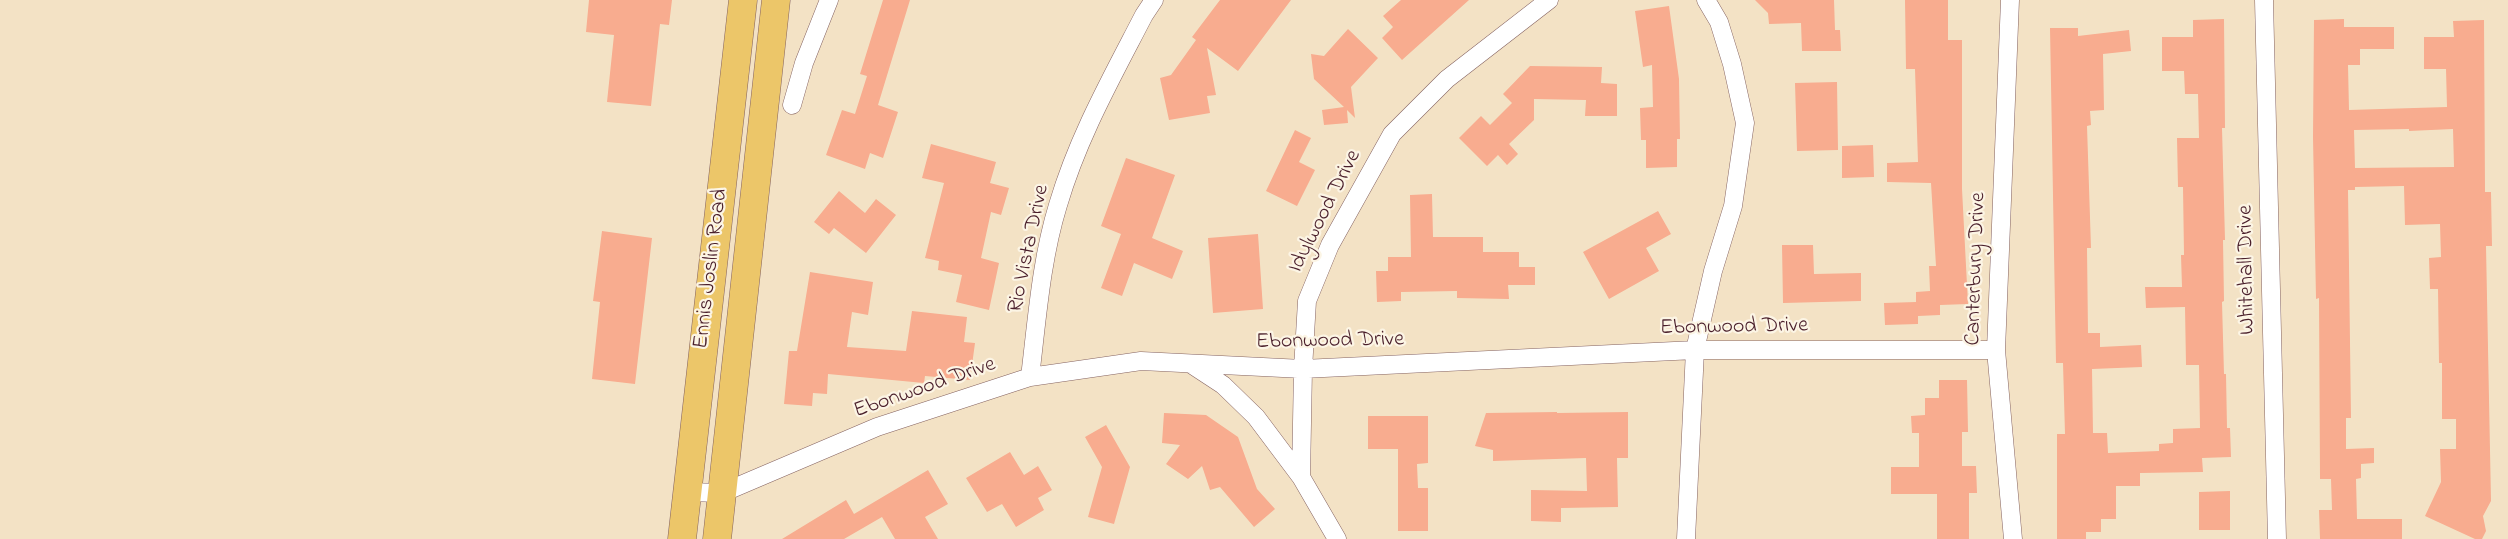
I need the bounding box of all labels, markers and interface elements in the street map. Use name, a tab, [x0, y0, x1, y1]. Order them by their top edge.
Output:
street label: Idylwood Drive	[1284, 146, 1368, 278]
street label: Rio Vista Drive	[1004, 182, 1056, 316]
street label: Ennis Joslin Road	[689, 188, 735, 350]
street label: Canterbury Drive	[1961, 192, 1993, 346]
street label: Whitehall Drive	[2234, 205, 2262, 335]
street label: Ebonwood Drive	[1660, 314, 1808, 342]
street label: Ebonwood Drive	[1256, 328, 1404, 356]
street label: Ebonwood Drive	[851, 352, 999, 426]

